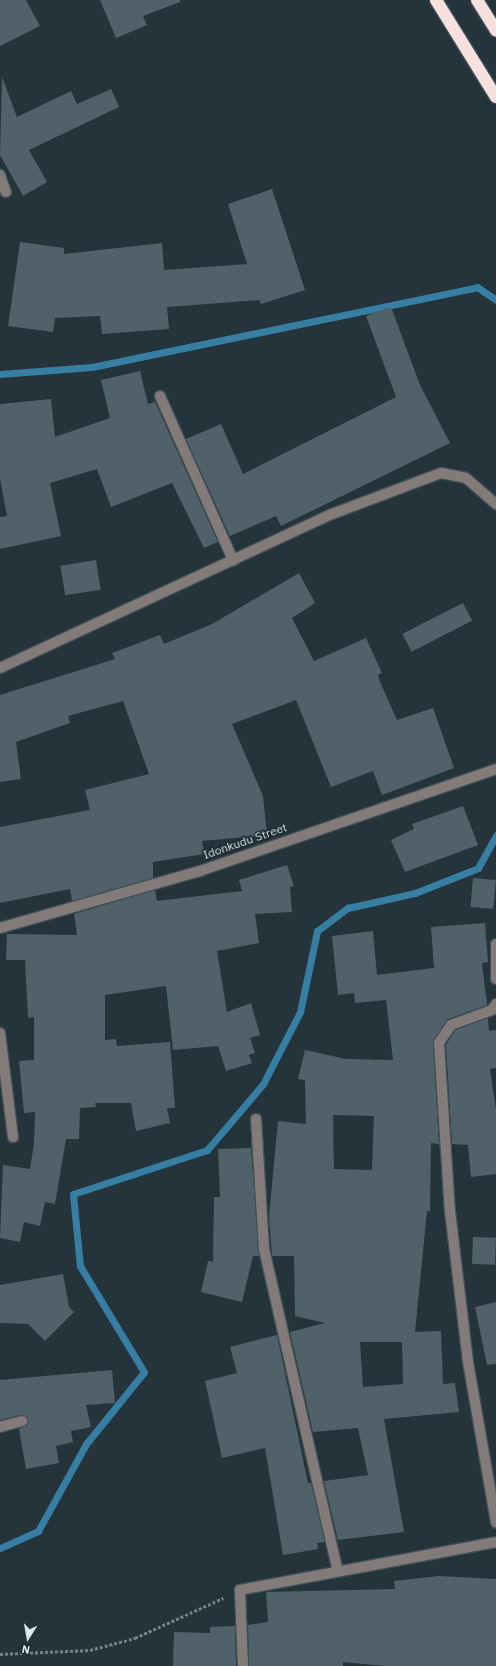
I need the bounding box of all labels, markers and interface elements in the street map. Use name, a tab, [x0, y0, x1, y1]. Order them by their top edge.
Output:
street label: Idonkudu Street	[201, 820, 289, 862]
north arrow	[8, 1618, 48, 1658]
text: N	[20, 1642, 31, 1657]

